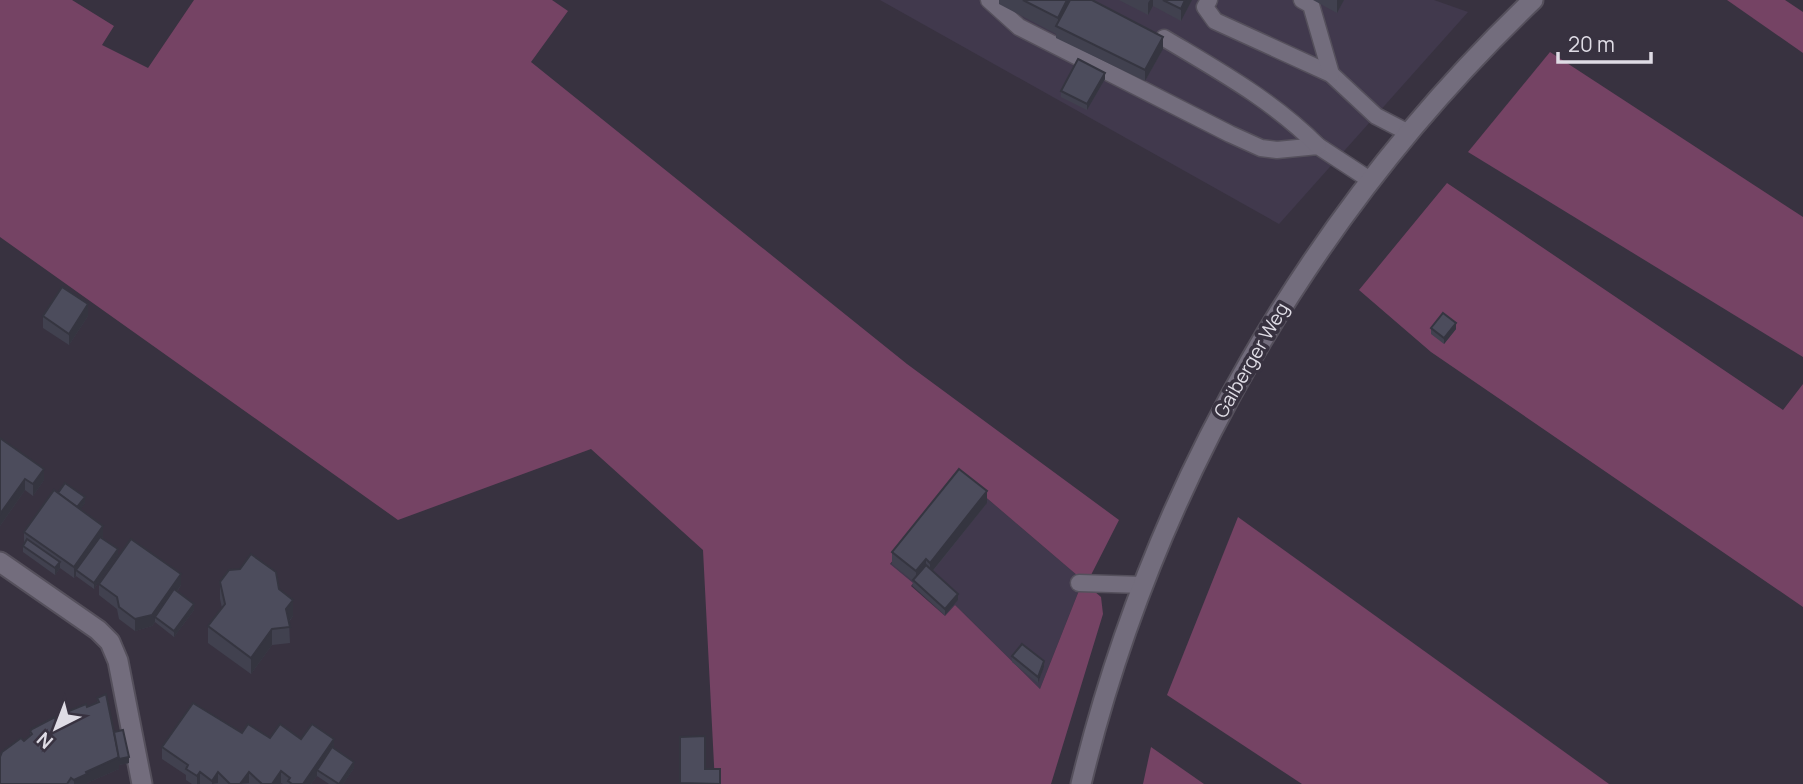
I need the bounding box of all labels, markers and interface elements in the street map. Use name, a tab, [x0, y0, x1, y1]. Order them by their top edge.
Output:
scale bar	[1558, 21, 1651, 65]
text: 20 m	[1568, 30, 1615, 58]
street label: Gaiberger Weg	[1207, 298, 1295, 422]
north arrow	[21, 693, 91, 763]
text: N	[31, 726, 58, 755]

